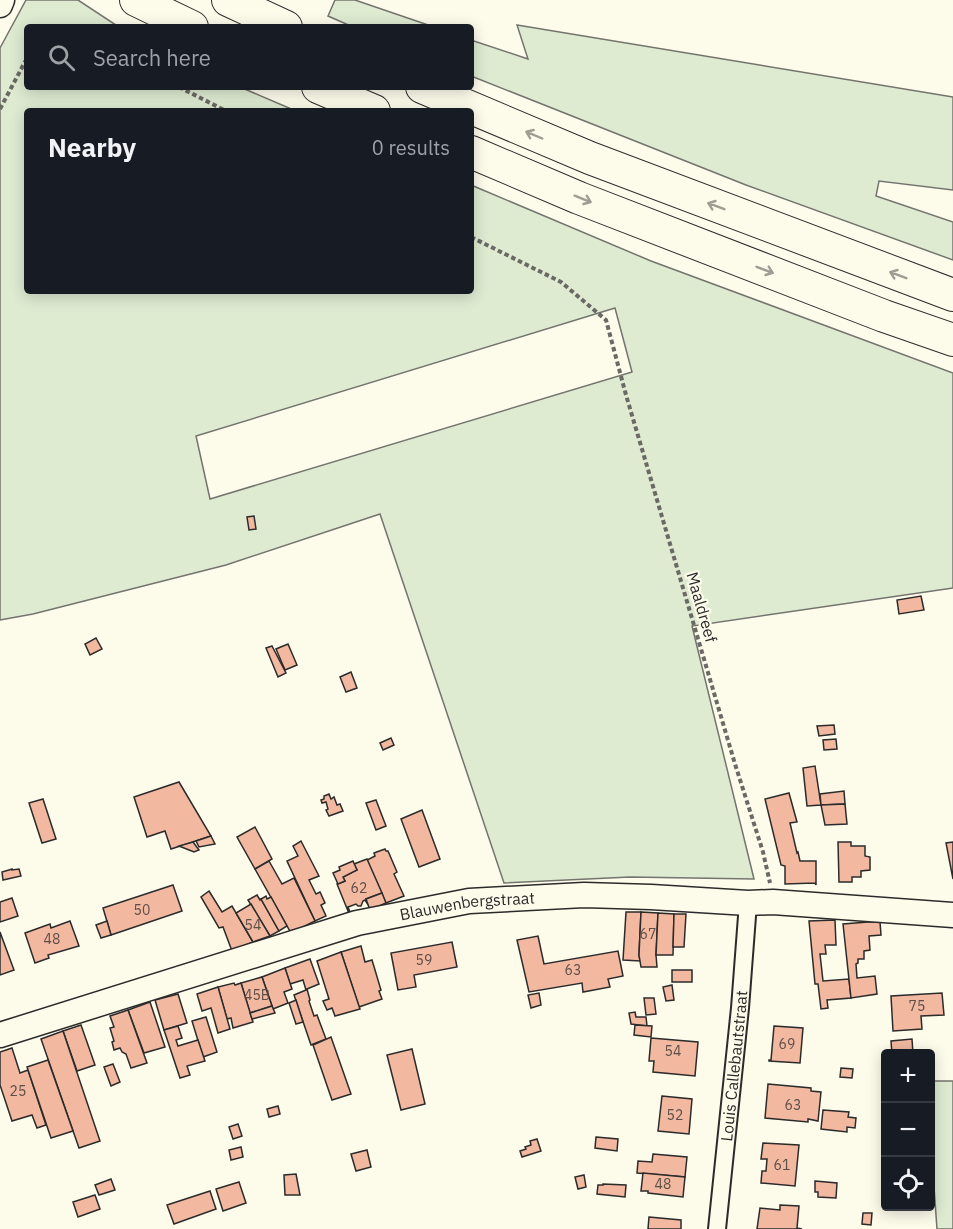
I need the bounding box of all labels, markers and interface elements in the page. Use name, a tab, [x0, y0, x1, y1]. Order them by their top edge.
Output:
search box	[24, 24, 474, 90]
icon: search	[45, 41, 78, 74]
text: Search here	[93, 43, 211, 72]
one-way arrow	[526, 129, 544, 140]
text: Nearby	[48, 130, 136, 164]
text: 0 results	[372, 134, 450, 161]
one-way arrow	[573, 194, 592, 205]
one-way arrow	[707, 200, 726, 211]
one-way arrow	[755, 265, 774, 276]
one-way arrow	[889, 269, 908, 280]
street label: Maaldreef	[682, 570, 722, 644]
house number: 62	[351, 879, 367, 897]
street label: Blauwenbergstraat	[398, 888, 535, 924]
house number: 50	[134, 901, 150, 919]
house number: 54	[245, 916, 261, 934]
house number: 67	[640, 925, 656, 943]
house number: 48	[44, 930, 60, 948]
house number: 59	[416, 951, 432, 969]
house number: 63	[565, 961, 581, 979]
house number: 45B	[244, 986, 270, 1004]
street label: Louis Callebautstraat	[716, 990, 751, 1142]
house number: 75	[909, 997, 925, 1015]
house number: 69	[779, 1035, 795, 1053]
house number: 54	[665, 1042, 681, 1060]
map controls	[881, 1049, 935, 1211]
button: +	[881, 1049, 935, 1103]
house number: 25	[10, 1082, 26, 1100]
house number: 63	[785, 1096, 801, 1114]
button: −	[881, 1103, 935, 1157]
house number: 52	[667, 1106, 683, 1124]
house number: 61	[774, 1156, 790, 1174]
button: locate	[881, 1157, 935, 1211]
house number: 48	[655, 1175, 671, 1193]

